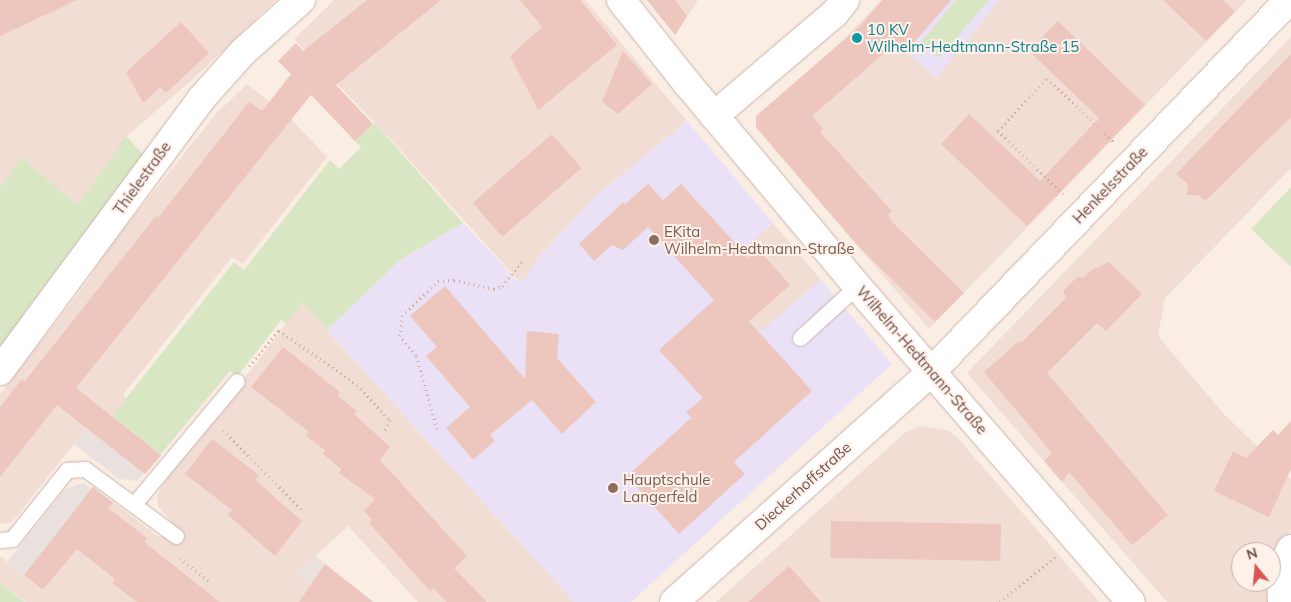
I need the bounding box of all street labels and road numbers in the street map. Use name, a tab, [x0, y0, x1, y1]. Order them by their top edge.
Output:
street label: Thielestraße	[109, 138, 175, 218]
street label: Henkelsstraße	[1069, 143, 1151, 227]
street label: Wilhelm-Hedtmann-Straße	[853, 282, 991, 438]
street label: Dieckerhoffstraße	[751, 438, 855, 534]

